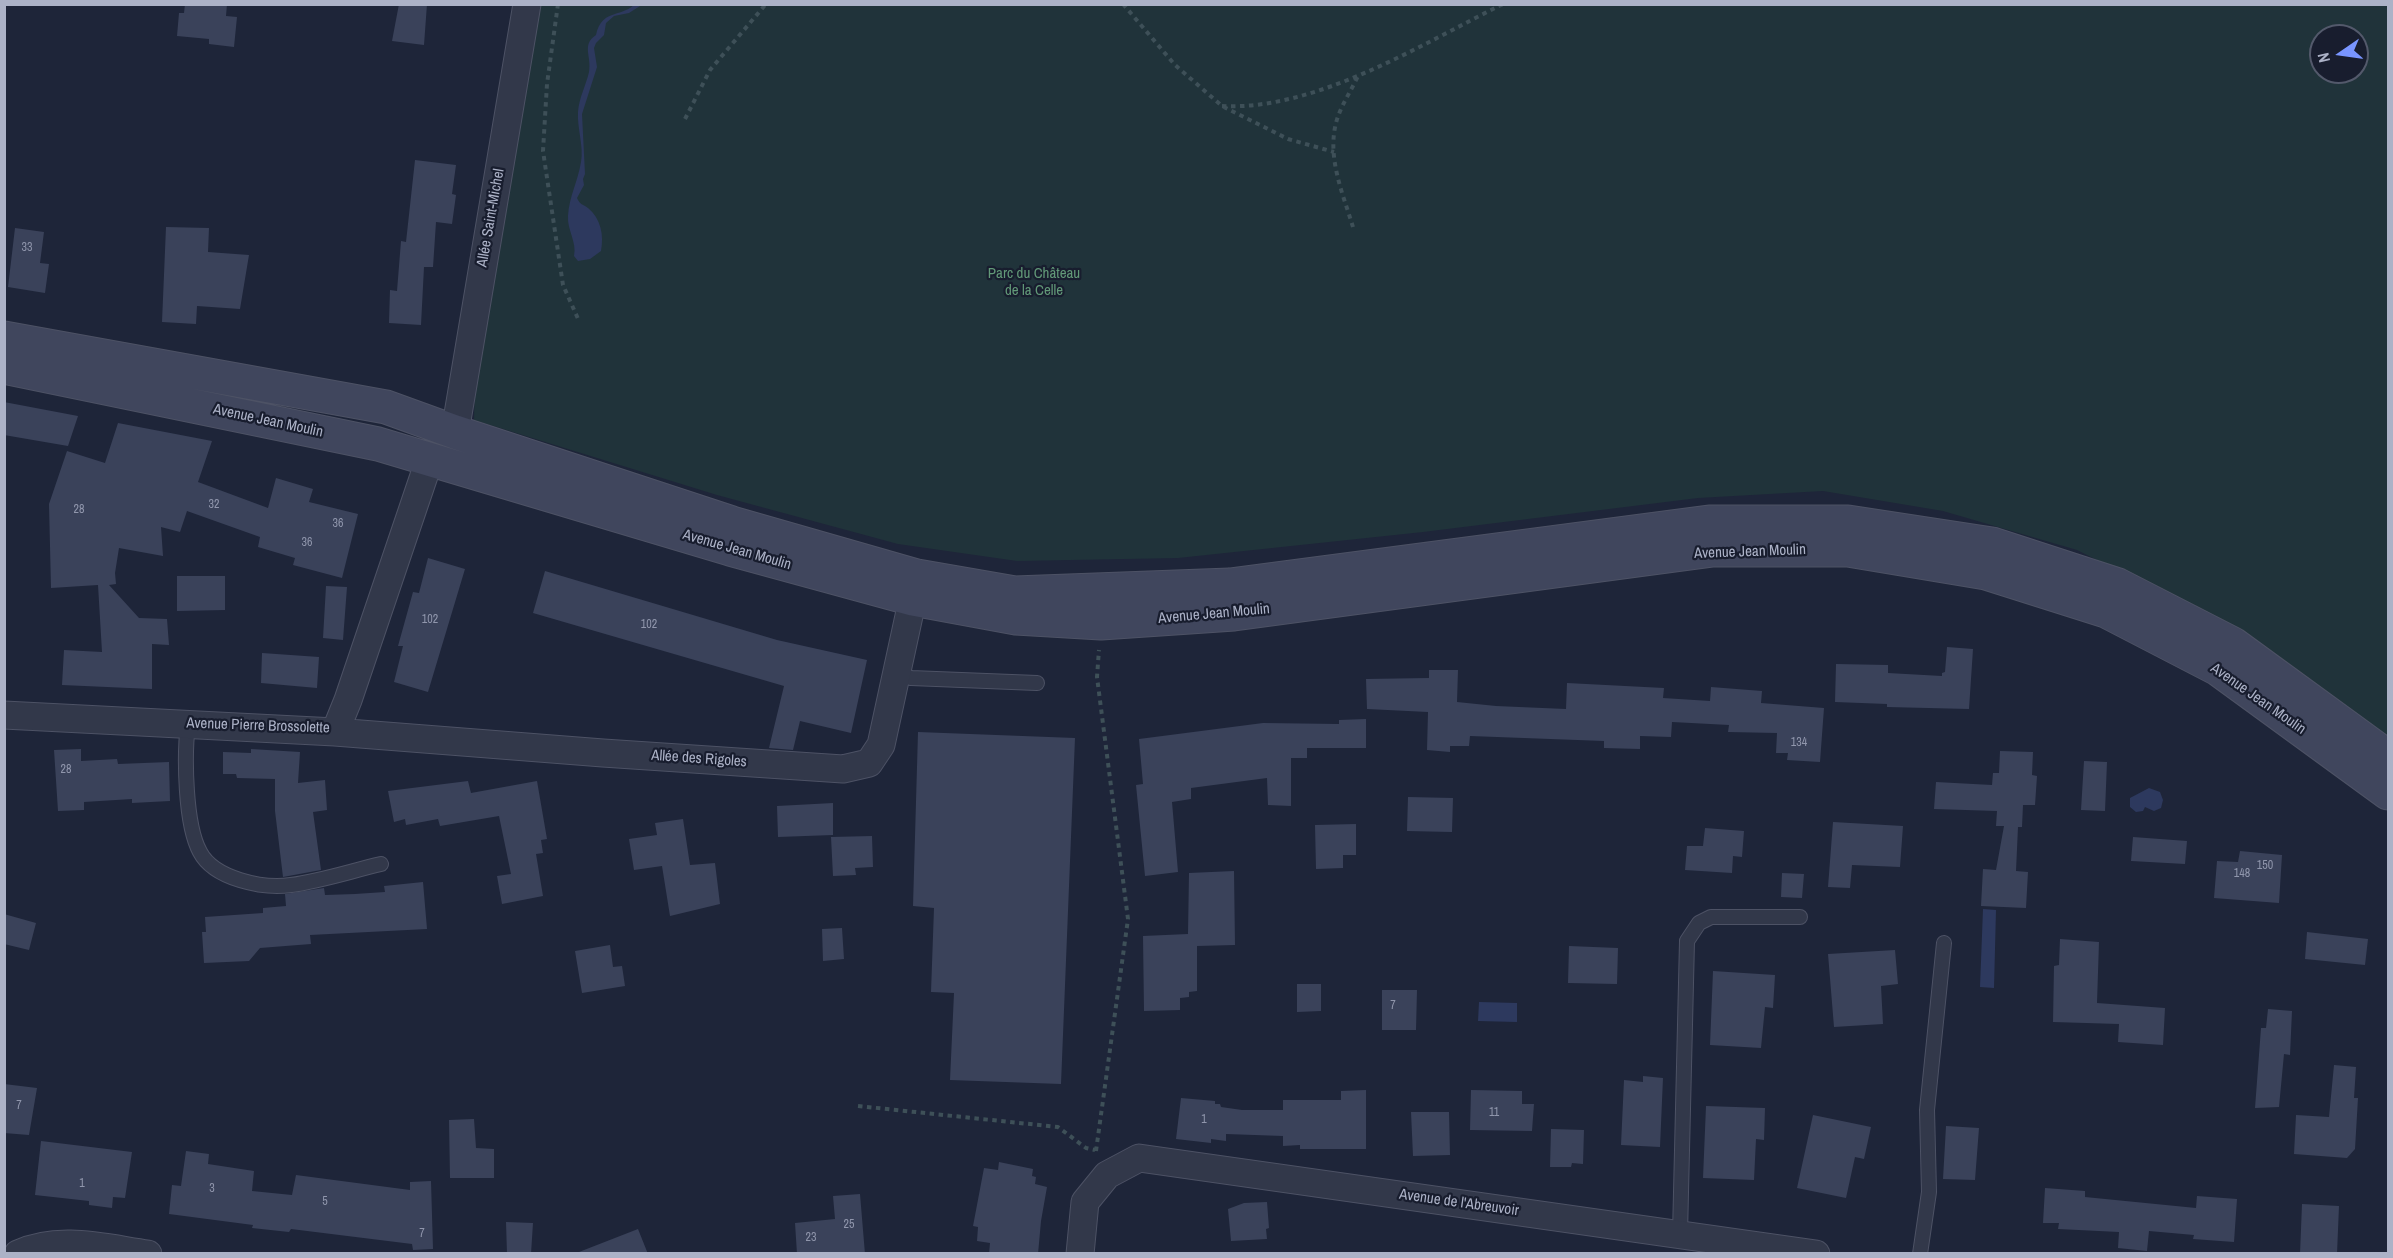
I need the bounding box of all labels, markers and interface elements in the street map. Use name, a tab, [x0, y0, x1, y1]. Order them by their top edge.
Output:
north arrow	[2309, 24, 2369, 84]
text: N	[2312, 51, 2335, 65]
street label: Allée Saint-Michel	[473, 167, 509, 269]
house number: 33	[22, 241, 32, 255]
park label: Parc du Château de la Celle	[988, 265, 1080, 300]
street label: Avenue Jean Moulin	[211, 401, 325, 441]
house number: 32	[209, 498, 219, 512]
house number: 28	[74, 503, 84, 517]
house number: 36	[333, 517, 343, 531]
street label: Avenue Jean Moulin	[681, 526, 793, 574]
house number: 36	[302, 536, 312, 550]
street label: Avenue Jean Moulin	[1694, 541, 1806, 563]
street label: Avenue Jean Moulin	[1157, 600, 1271, 628]
house number: 102	[422, 613, 438, 627]
house number: 102	[641, 618, 657, 632]
street label: Avenue Jean Moulin	[2207, 660, 2309, 738]
street label: Avenue Pierre Brossolette	[186, 715, 330, 737]
house number: 134	[1791, 736, 1807, 750]
street label: Allée des Rigoles	[651, 747, 747, 771]
house number: 28	[61, 763, 71, 777]
house number: 150	[2257, 859, 2273, 873]
house number: 148	[2234, 867, 2250, 881]
house number: 7	[1390, 999, 1396, 1013]
house number: 7	[16, 1099, 22, 1113]
house number: 11	[1489, 1106, 1499, 1120]
house number: 1	[1201, 1113, 1207, 1127]
house number: 1	[79, 1177, 85, 1191]
house number: 3	[209, 1182, 215, 1196]
street label: Avenue de l'Abreuvoir	[1398, 1186, 1520, 1220]
house number: 5	[322, 1195, 328, 1209]
house number: 25	[844, 1218, 854, 1232]
house number: 7	[419, 1227, 425, 1241]
house number: 23	[806, 1231, 816, 1245]

